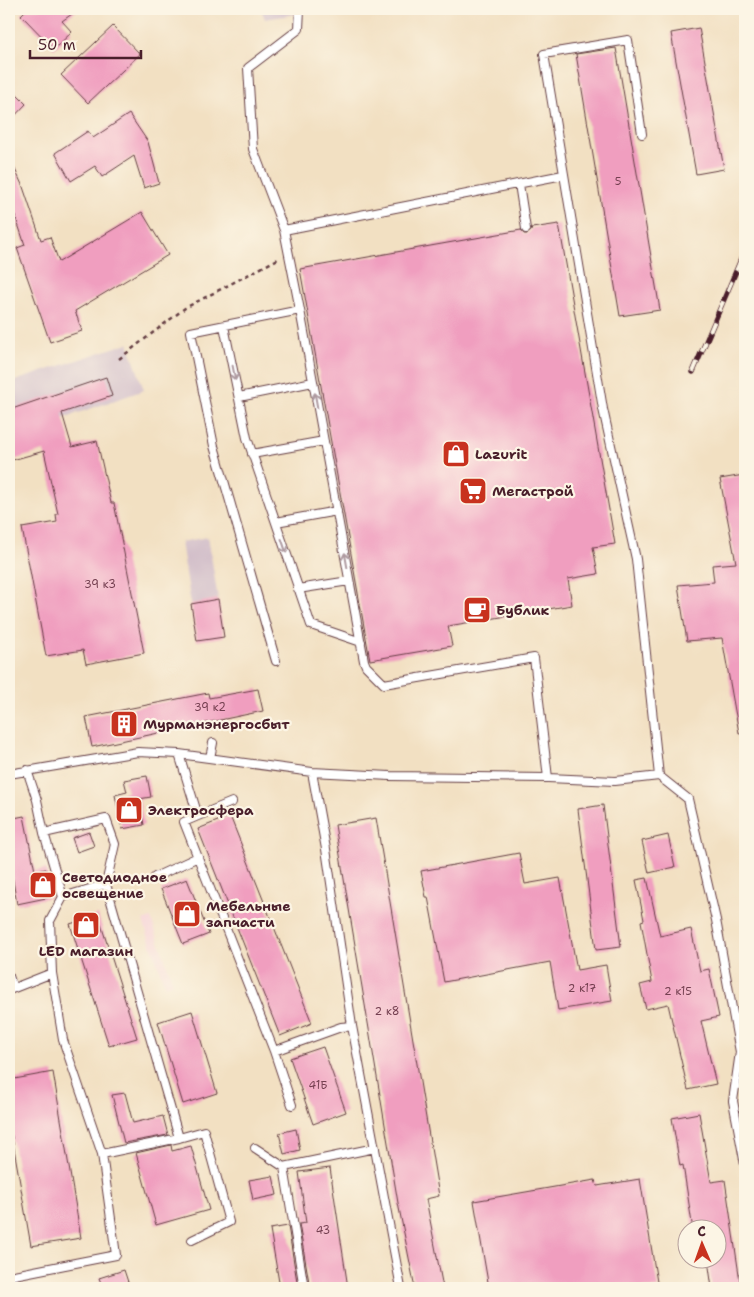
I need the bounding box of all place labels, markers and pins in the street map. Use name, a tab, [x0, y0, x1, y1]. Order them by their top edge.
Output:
shop icon: Lazurit	[441, 439, 471, 469]
place label: Lazurit	[475, 445, 528, 463]
supermarket icon: Мегастрой	[458, 476, 488, 506]
place label: Мегастрой	[492, 482, 574, 500]
cafe icon: Бублик	[462, 595, 492, 625]
place label: Бублик	[496, 601, 550, 619]
building icon: Мурманэнергосбыт	[109, 709, 139, 739]
place label: Мурманэнергосбыт	[143, 715, 290, 733]
shop icon: Электросфера	[114, 795, 144, 825]
place label: Электросфера	[148, 801, 254, 819]
place label: Светодиодное освещение	[62, 868, 167, 902]
shop icon: Светодиодное освещение	[28, 870, 58, 900]
place label: Мебельные запчасти	[206, 897, 291, 931]
shop icon: Мебельные запчасти	[172, 899, 202, 929]
shop icon: LED магазин	[71, 910, 101, 940]
place label: LED магазин	[39, 942, 133, 960]

